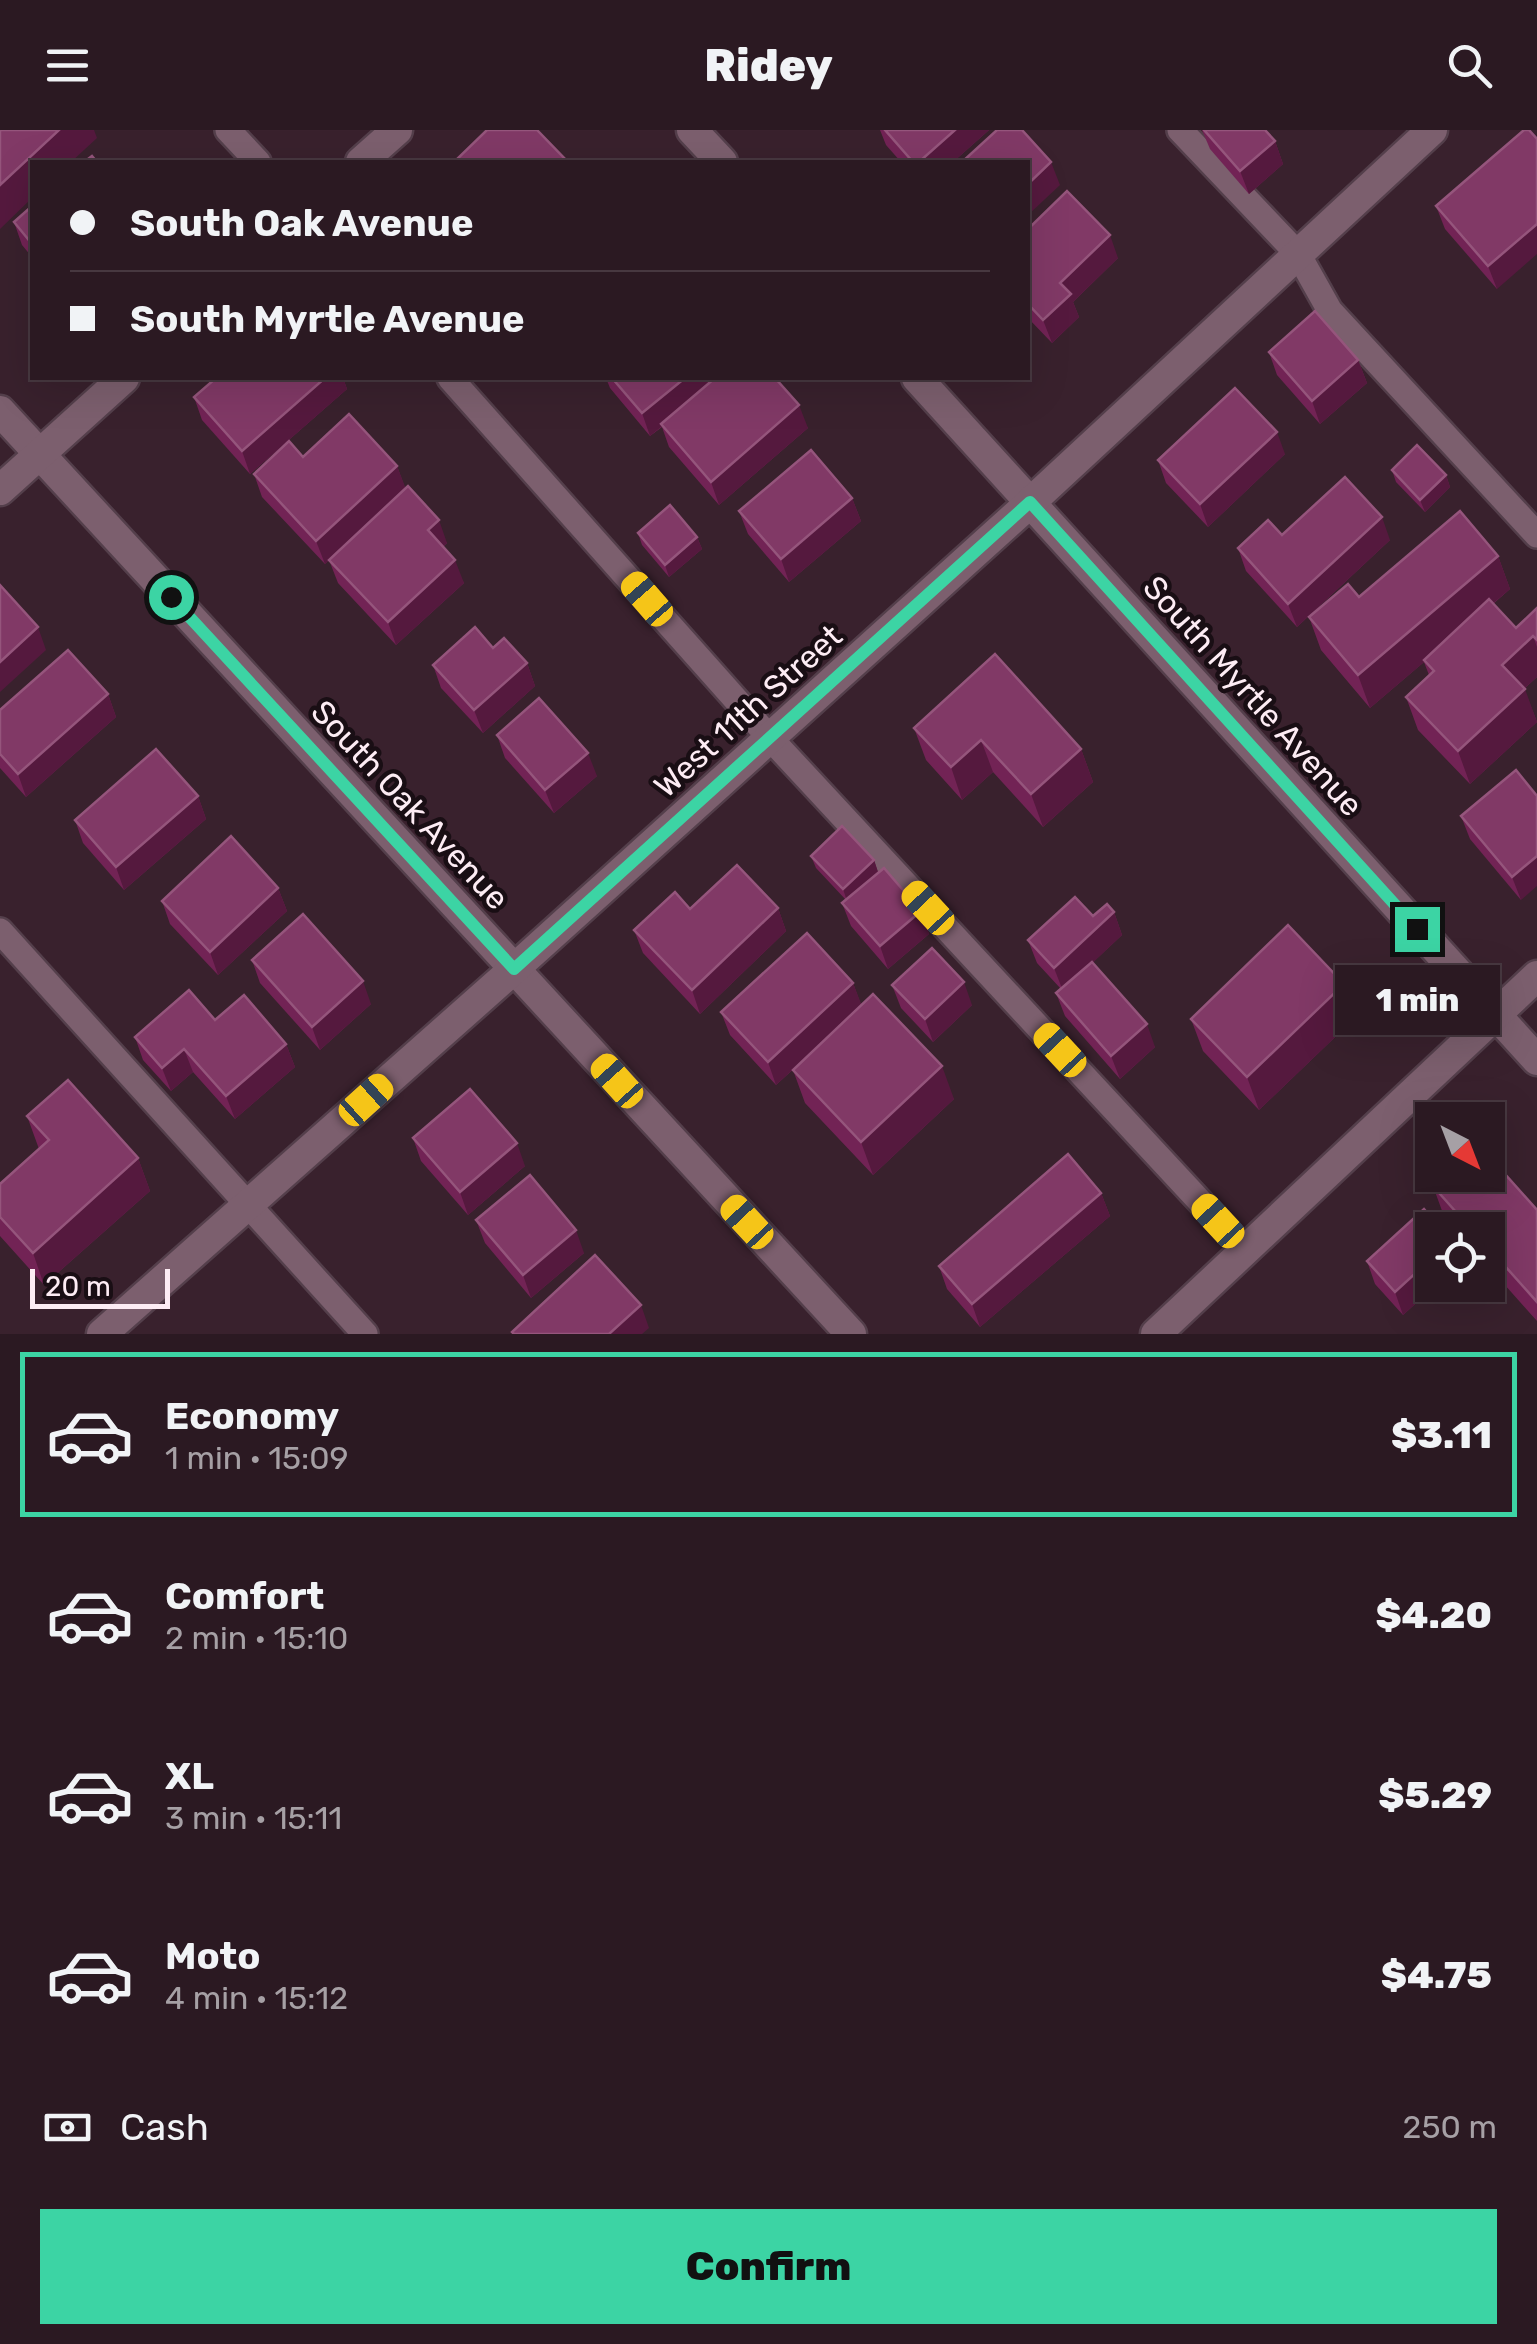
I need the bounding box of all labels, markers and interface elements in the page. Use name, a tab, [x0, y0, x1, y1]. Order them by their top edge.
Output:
icon: menu	[40, 38, 95, 93]
icon: search	[1442, 38, 1497, 93]
text: Ridey	[704, 39, 833, 92]
text: South Oak Avenue	[130, 200, 474, 246]
text: South Myrtle Avenue	[130, 296, 525, 342]
car	[616, 567, 678, 631]
street label: South Myrtle Avenue	[1135, 568, 1371, 824]
route start	[149, 575, 194, 620]
street label: West 11th Street	[646, 617, 850, 805]
street label: South Oak Avenue	[303, 693, 517, 917]
car	[897, 876, 959, 940]
route end	[1395, 907, 1440, 952]
callout: 1 min	[1334, 964, 1500, 1034]
text: 1 min	[1376, 981, 1459, 1019]
car	[1029, 1018, 1091, 1082]
car	[586, 1049, 648, 1113]
car	[334, 1069, 398, 1131]
north arrow	[1415, 1102, 1505, 1192]
map controls	[1415, 1102, 1505, 1302]
car	[1187, 1189, 1249, 1253]
car	[716, 1190, 778, 1254]
button: locate	[1415, 1212, 1505, 1302]
scale bar	[30, 1264, 170, 1308]
text: 20 m	[45, 1270, 111, 1303]
icon: car	[45, 1390, 135, 1480]
text: Economy	[165, 1393, 339, 1439]
text: $3.11	[1391, 1412, 1492, 1458]
text: 1 min · 15:09	[165, 1439, 349, 1477]
icon: car	[45, 1570, 135, 1660]
text: Comfort	[165, 1573, 324, 1619]
text: $4.20	[1375, 1592, 1492, 1638]
text: 2 min · 15:10	[165, 1619, 348, 1657]
icon: car	[45, 1750, 135, 1840]
text: XL	[165, 1753, 214, 1799]
text: $5.29	[1378, 1772, 1492, 1818]
text: 3 min · 15:11	[165, 1799, 342, 1837]
icon: car	[45, 1930, 135, 2020]
text: Moto	[165, 1933, 261, 1979]
text: $4.75	[1381, 1952, 1492, 1998]
text: 4 min · 15:12	[165, 1979, 348, 2017]
icon: cash	[40, 2100, 95, 2155]
text: Cash	[120, 2104, 209, 2150]
text: 250 m	[1403, 2108, 1497, 2146]
button: Confirm	[40, 2209, 1497, 2324]

